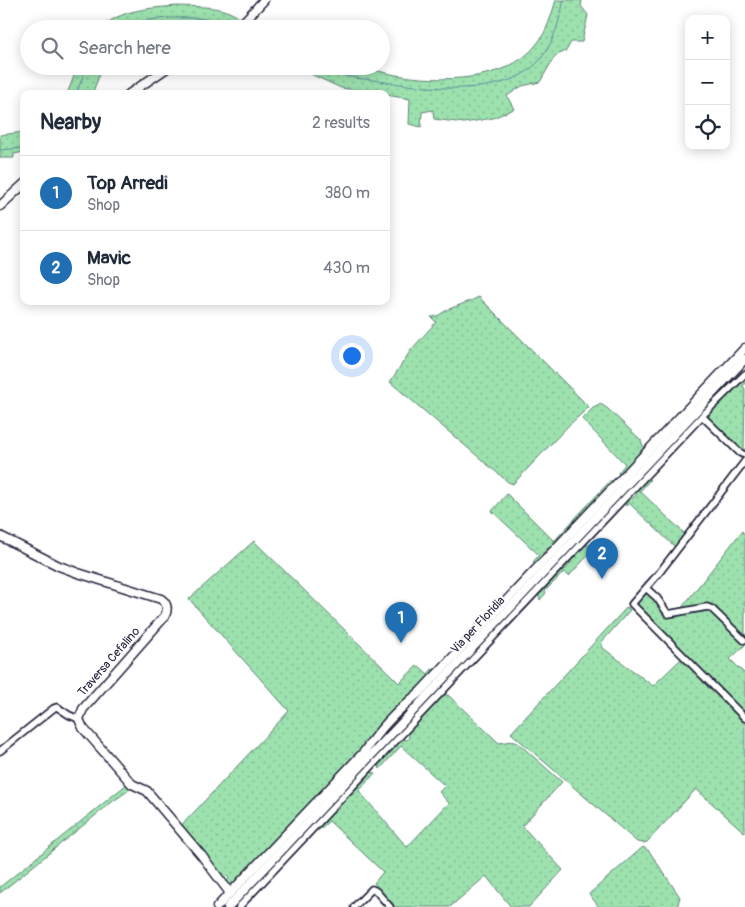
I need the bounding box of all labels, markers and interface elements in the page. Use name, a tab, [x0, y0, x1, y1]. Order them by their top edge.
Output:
map controls	[685, 15, 730, 150]
button: +	[685, 15, 730, 60]
search box	[20, 20, 390, 75]
icon: search	[38, 34, 66, 62]
text: Search here	[78, 36, 171, 60]
button: −	[685, 60, 730, 105]
button: locate	[685, 105, 730, 150]
text: Nearby	[40, 109, 101, 136]
text: 2 results	[312, 113, 370, 133]
text: Top Arredi	[87, 171, 168, 195]
text: 1	[53, 183, 59, 203]
text: 380 m	[324, 183, 370, 203]
text: Shop	[87, 195, 120, 215]
text: Mavic	[87, 246, 131, 270]
text: 2	[52, 258, 60, 278]
text: 430 m	[323, 258, 370, 278]
text: Shop	[87, 270, 120, 290]
your location	[339, 343, 365, 369]
pin: 2	[586, 538, 618, 579]
street label: Via per Floridia	[448, 593, 508, 657]
pin: 1	[385, 602, 417, 643]
street label: Traversa Cefalino	[75, 624, 144, 700]

